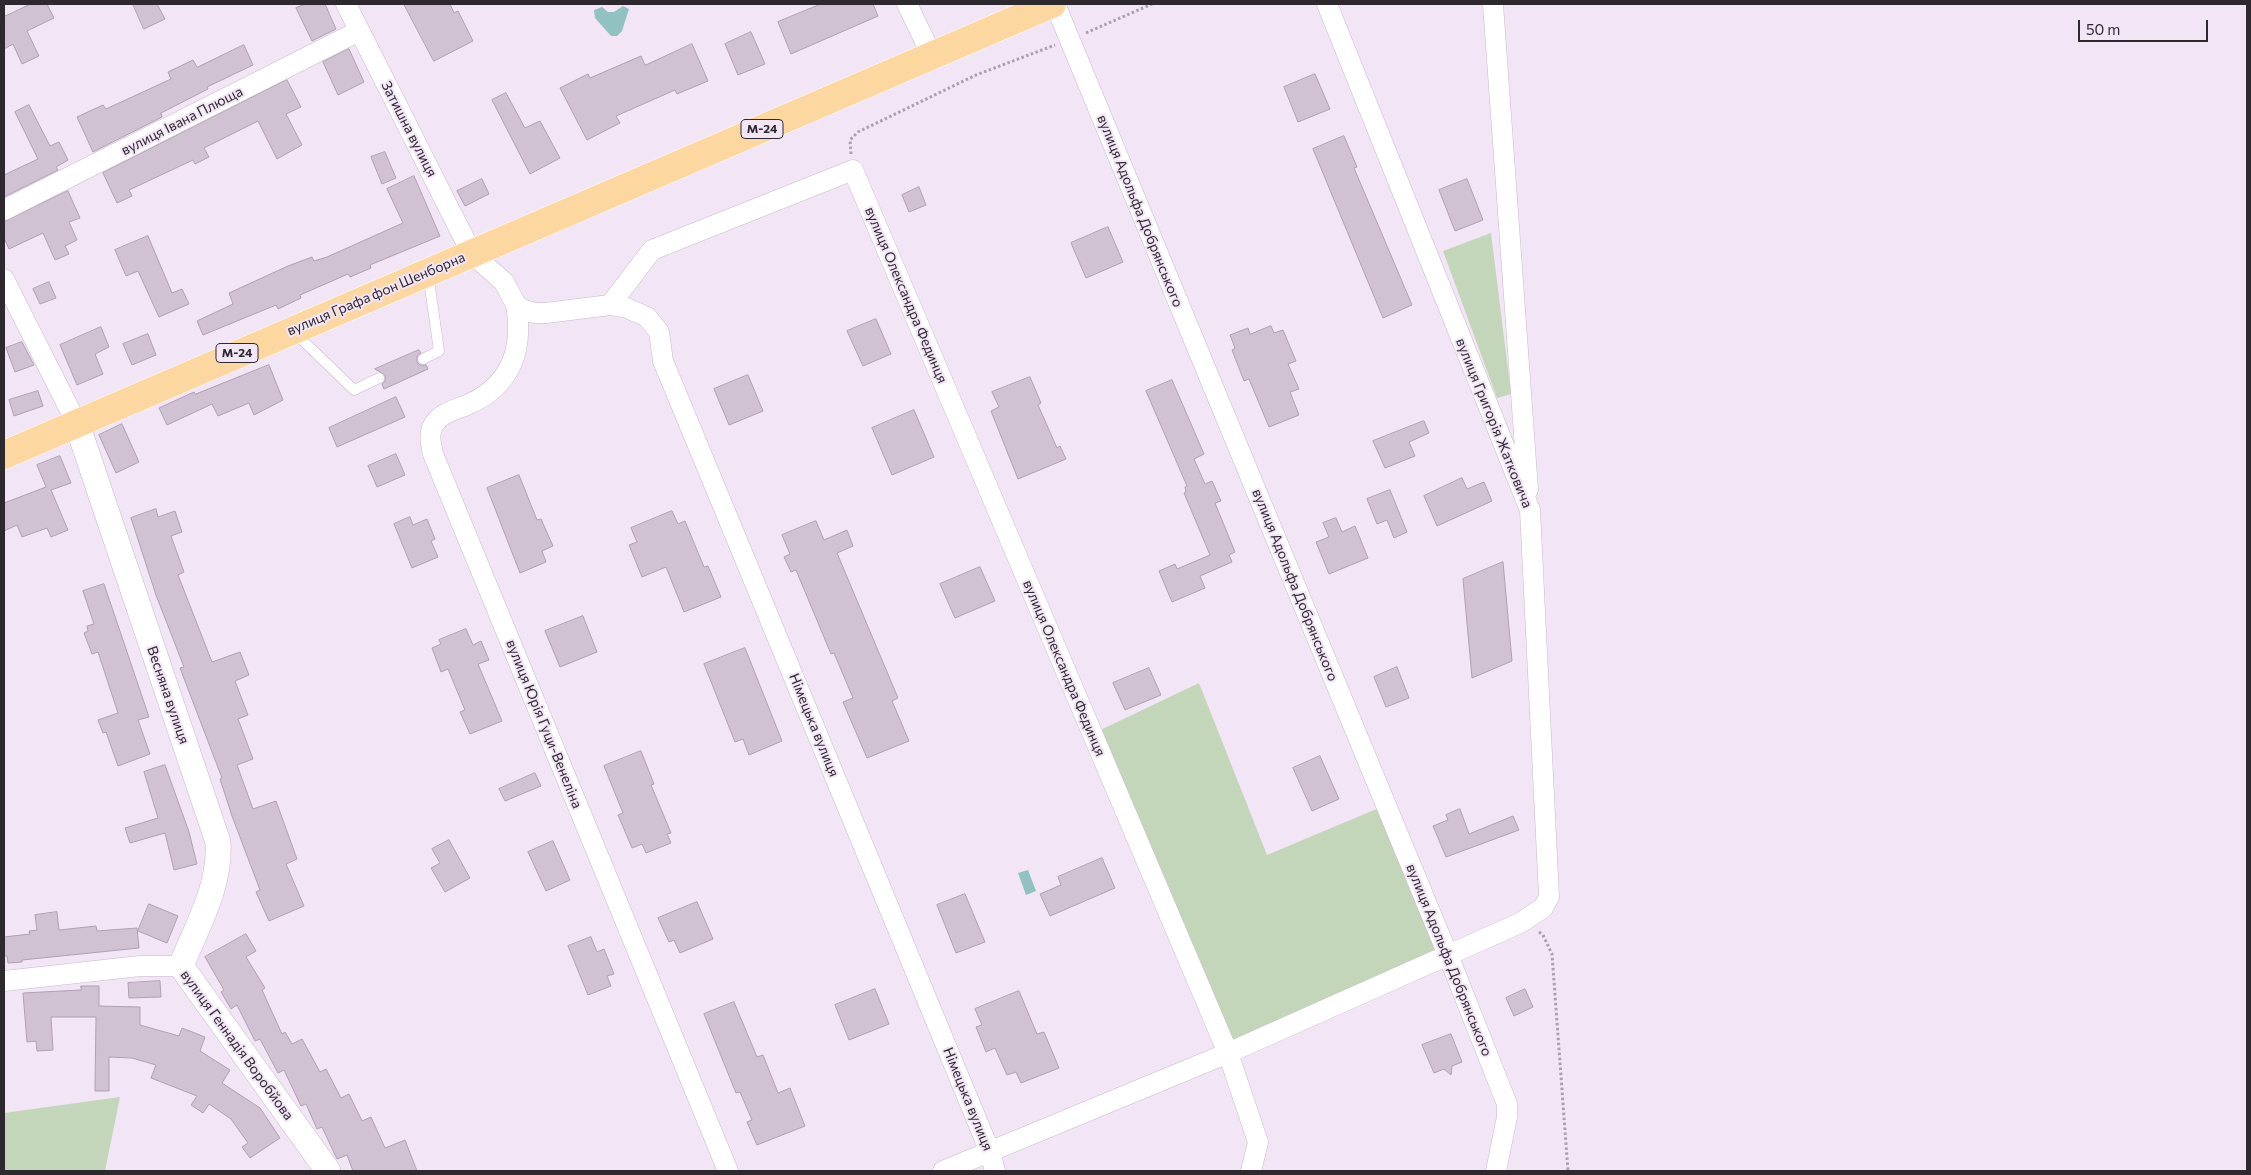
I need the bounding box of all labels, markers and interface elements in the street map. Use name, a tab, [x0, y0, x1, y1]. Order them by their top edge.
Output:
scale bar	[2081, 10, 2211, 42]
text: 50 m	[2086, 20, 2120, 38]
street label: Затишна вулиця	[378, 78, 440, 180]
street label: вулиця Івана Плюща	[118, 83, 246, 159]
street label: вулиця Адольфа Добрянського	[1094, 112, 1186, 310]
road number: М-24	[741, 120, 783, 138]
street label: вулиця Олександра Фединця	[861, 204, 951, 386]
street label: вулиця Графа фон Шенборна	[284, 249, 468, 339]
street label: вулиця Григорія Жатковича	[1452, 336, 1536, 510]
road number: М-24	[216, 343, 258, 362]
street label: вулиця Адольфа Добрянського	[1249, 486, 1341, 684]
street label: вулиця Олександра Фединця	[1019, 577, 1109, 759]
street label: вулиця Юрія Гуци-Венеліна	[502, 637, 586, 811]
street label: Весняна вулиця	[143, 644, 193, 746]
street label: Німецька вулиця	[786, 671, 842, 779]
street label: вулиця Адольфа Добрянського	[1403, 861, 1495, 1059]
street label: вулиця Геннадія Воробйова	[177, 967, 297, 1123]
street label: Німецька вулиця	[940, 1045, 996, 1153]

